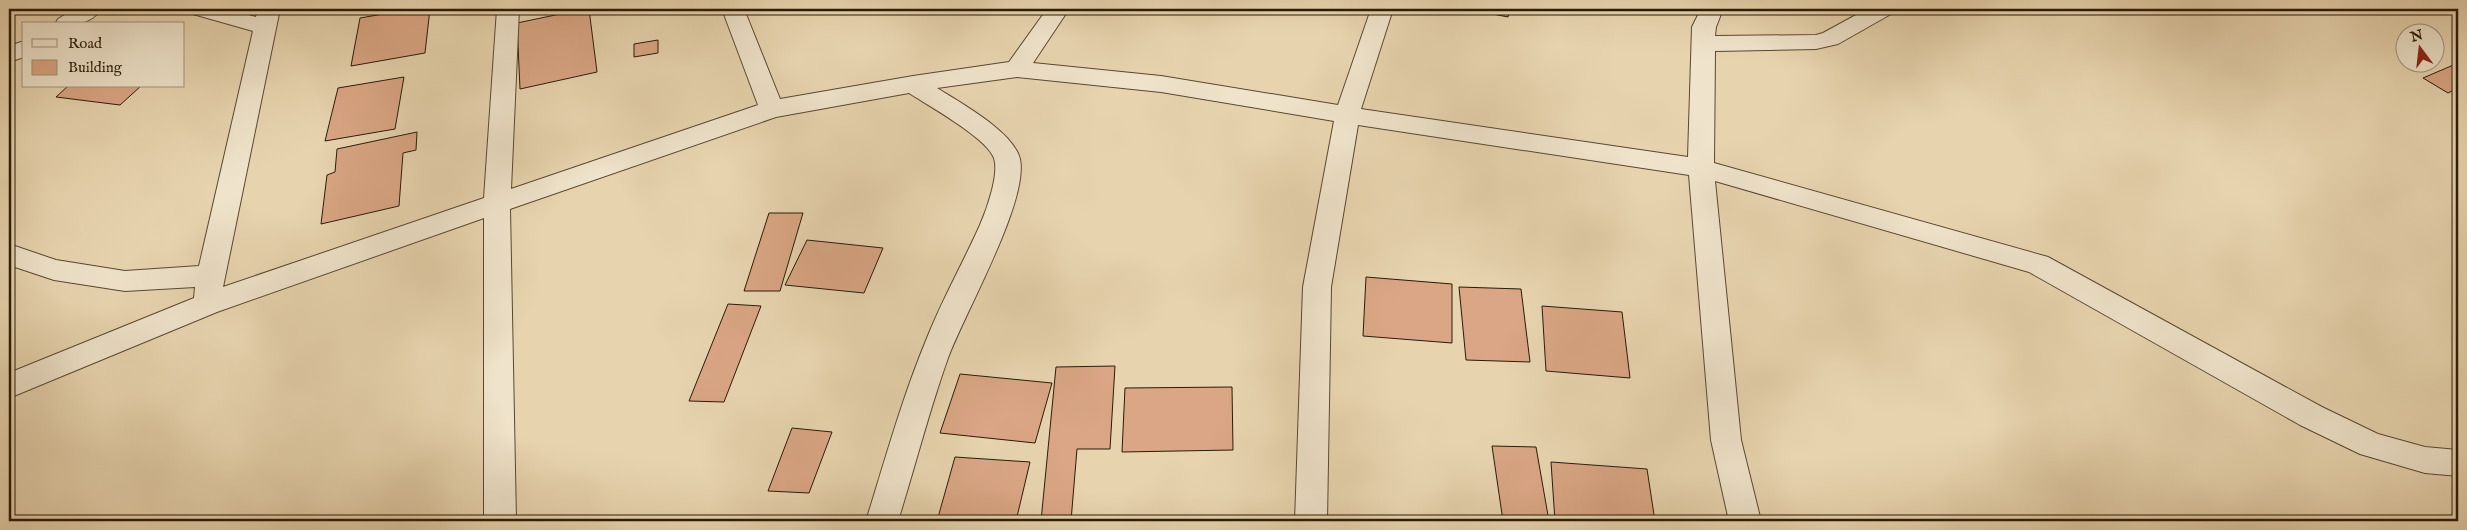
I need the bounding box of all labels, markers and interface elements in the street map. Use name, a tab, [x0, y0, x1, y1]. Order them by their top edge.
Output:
legend	[22, 22, 185, 88]
north arrow	[2394, 22, 2444, 72]
text: N	[2408, 26, 2425, 47]
text: Road	[68, 34, 103, 53]
text: Building	[68, 58, 123, 77]

